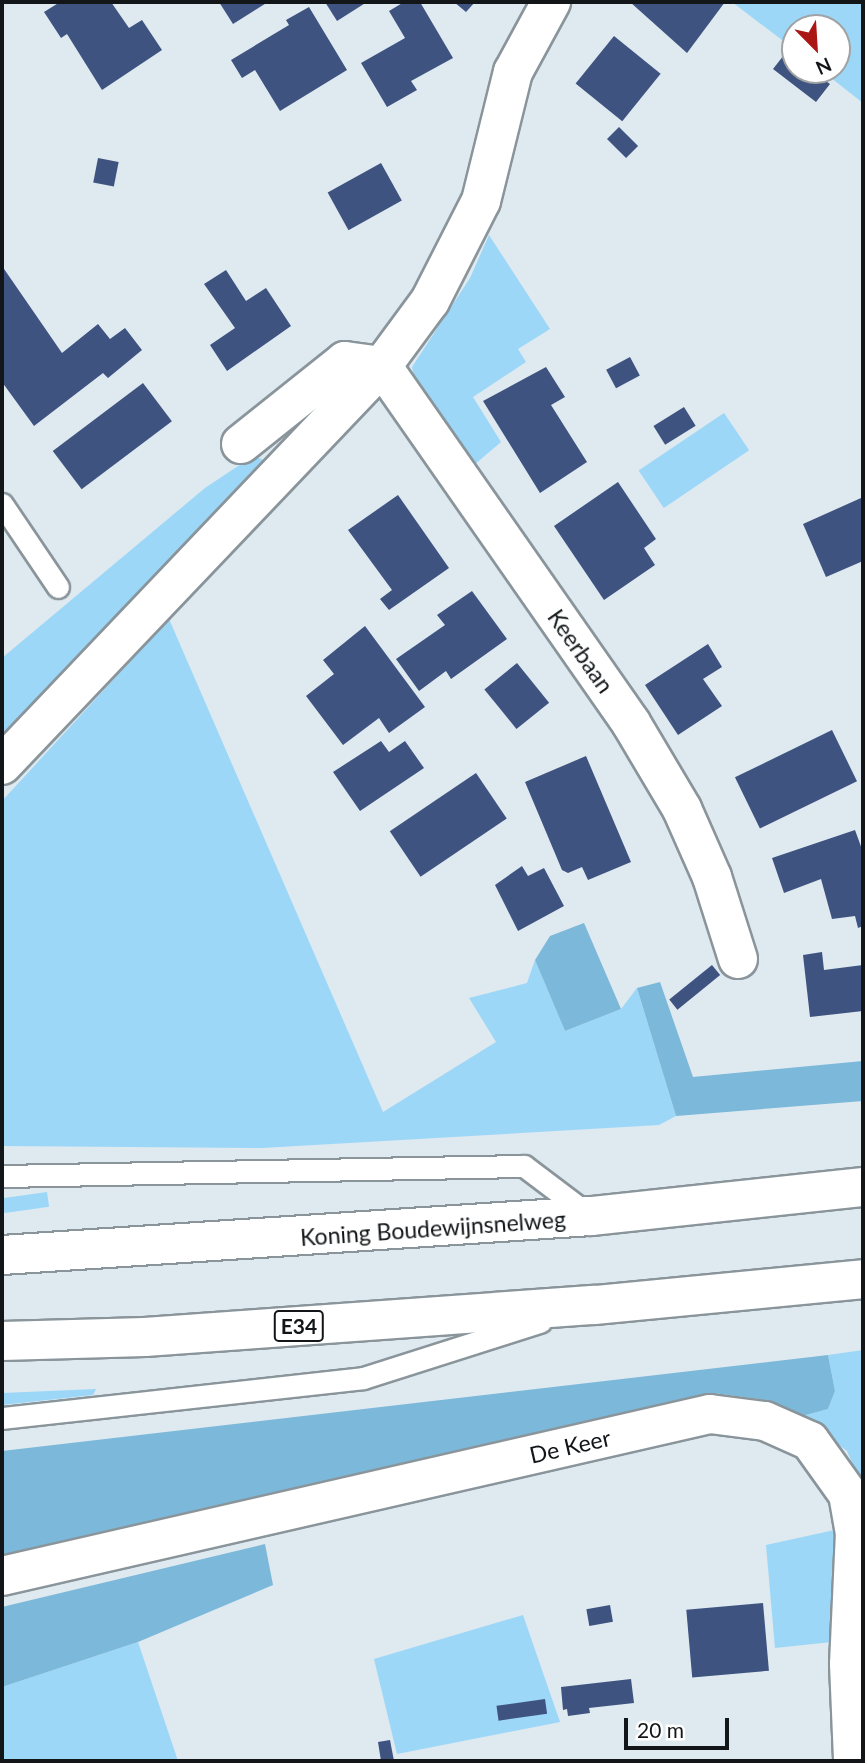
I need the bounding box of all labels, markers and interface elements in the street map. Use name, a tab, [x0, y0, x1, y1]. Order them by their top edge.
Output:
north arrow	[781, 14, 851, 84]
text: N	[813, 53, 835, 80]
street label: Keerbaan	[542, 604, 620, 698]
street label: Koning Boudewijnsnelweg	[299, 1205, 567, 1251]
road number: E34	[273, 1308, 325, 1344]
street label: De Keer	[527, 1423, 613, 1469]
scale bar	[627, 1704, 732, 1748]
text: 20 m	[637, 1717, 684, 1742]

